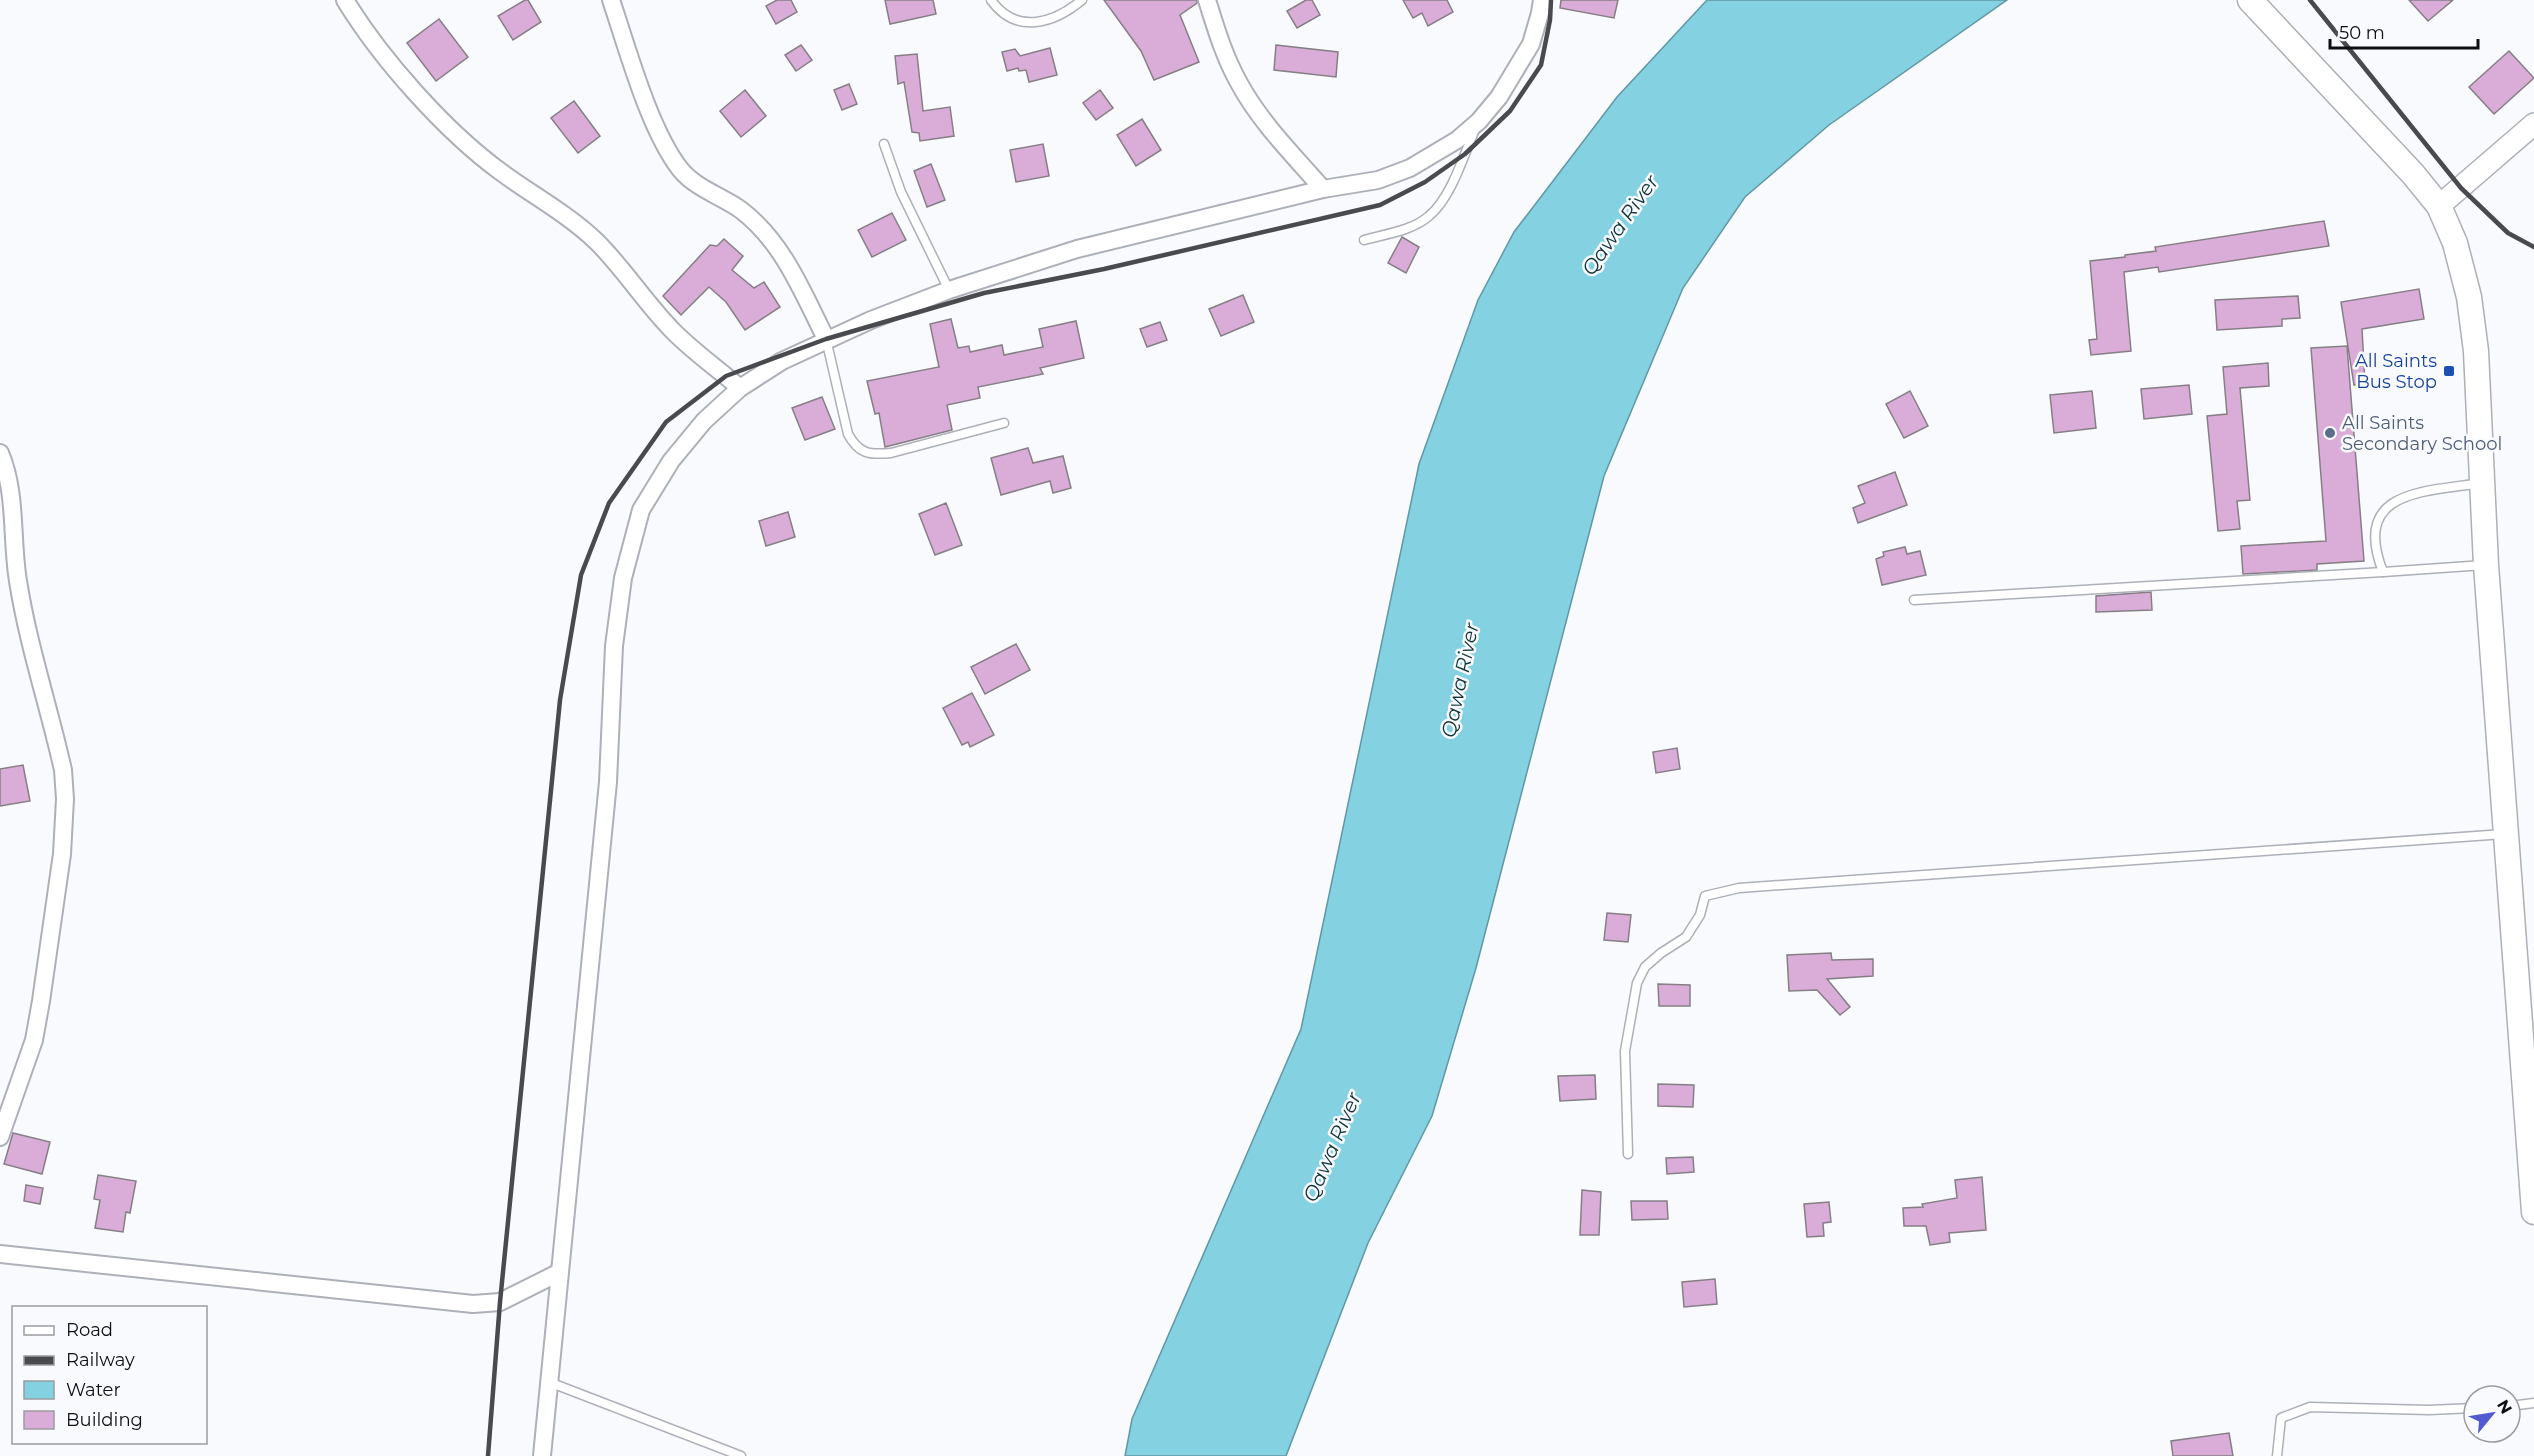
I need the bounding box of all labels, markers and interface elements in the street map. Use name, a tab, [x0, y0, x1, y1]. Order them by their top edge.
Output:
scale bar	[2330, 12, 2478, 50]
text: 50 m	[2339, 22, 2385, 44]
water label: Qawa River	[1577, 169, 1664, 280]
place label: All Saints Bus Stop	[2355, 350, 2437, 393]
marker: All Saints Bus Stop	[2442, 364, 2456, 378]
place label: All Saints Secondary School	[2342, 412, 2502, 455]
marker: All Saints Secondary School	[2323, 426, 2337, 440]
water label: Qawa River	[1436, 619, 1484, 740]
water label: Qawa River	[1298, 1088, 1366, 1205]
legend	[12, 1306, 207, 1444]
text: Road	[66, 1319, 113, 1341]
text: Railway	[66, 1349, 135, 1371]
text: Water	[66, 1379, 121, 1401]
north arrow	[2462, 1384, 2522, 1444]
text: N	[2493, 1396, 2516, 1417]
text: Building	[66, 1409, 143, 1431]

